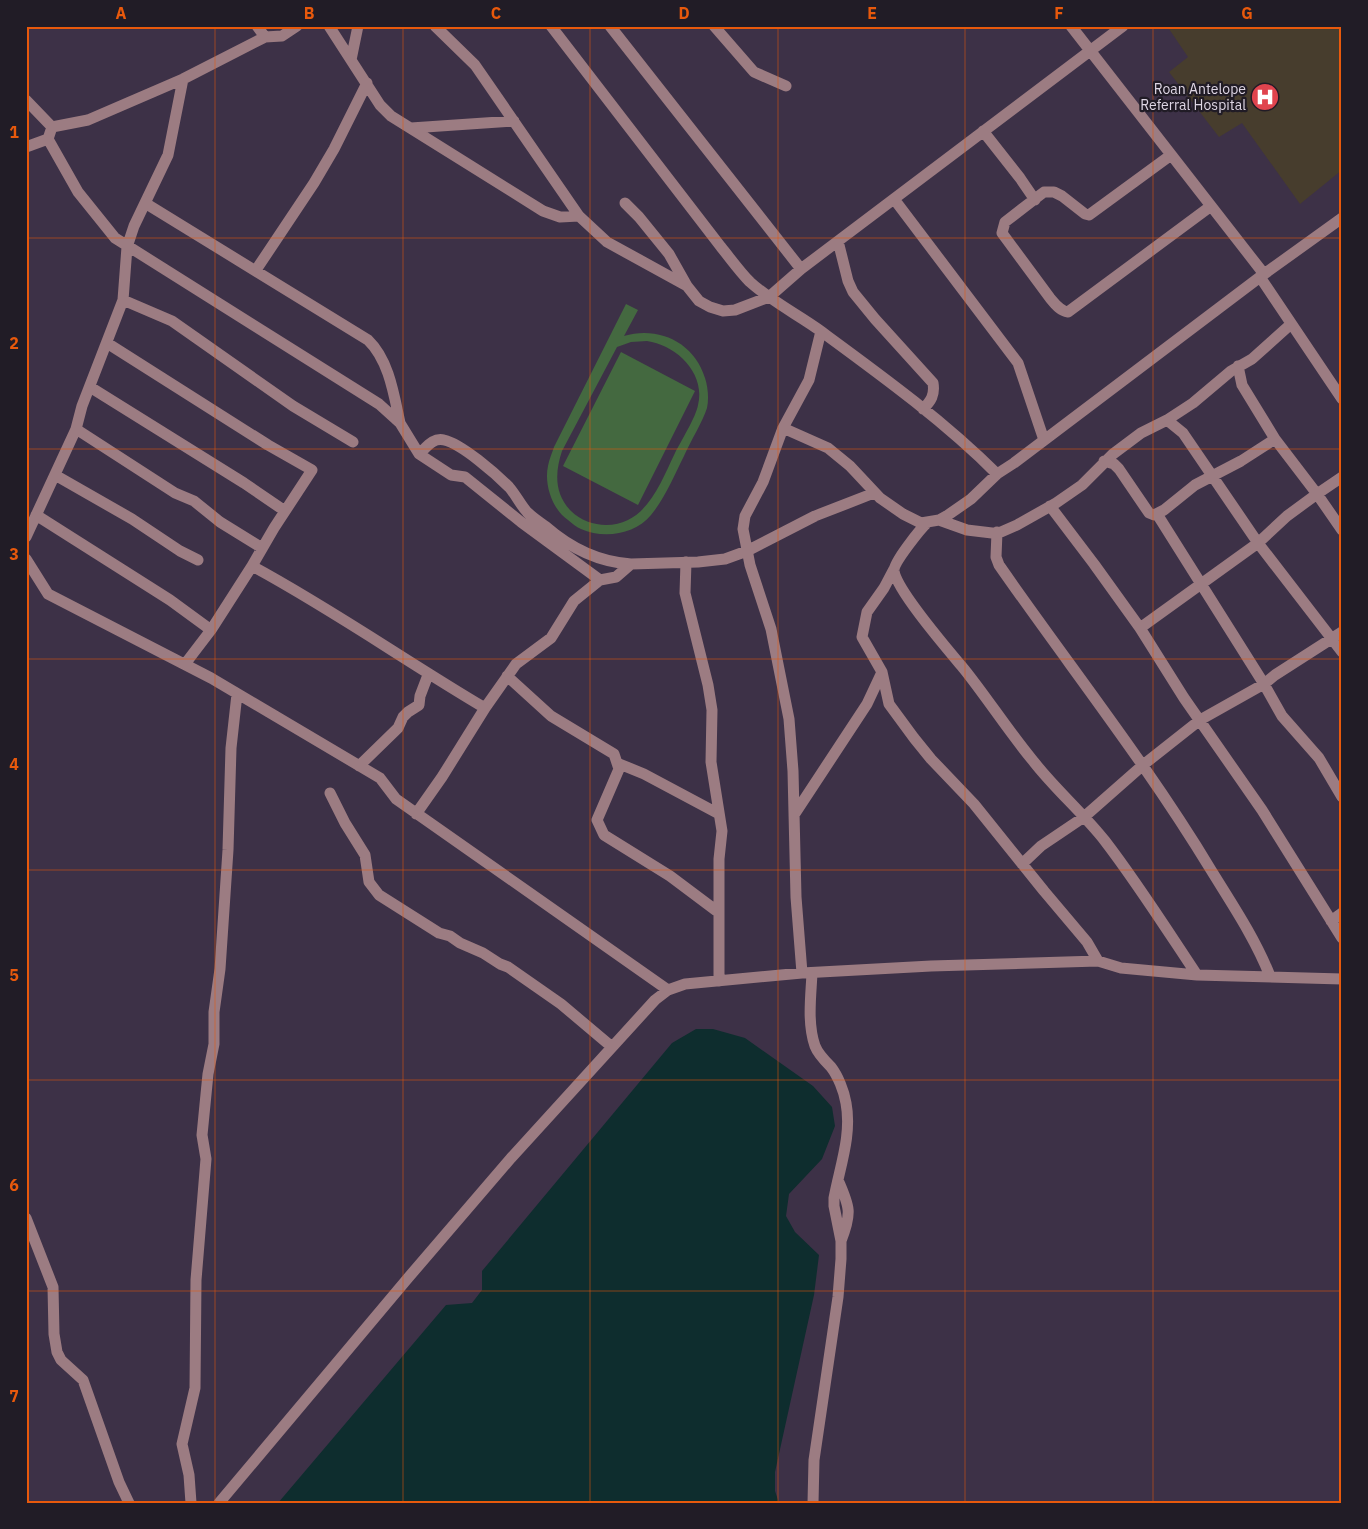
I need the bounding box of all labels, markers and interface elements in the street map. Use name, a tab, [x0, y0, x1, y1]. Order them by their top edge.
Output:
text: A	[116, 3, 127, 23]
text: B	[304, 3, 315, 23]
text: C	[491, 3, 501, 23]
text: D	[678, 3, 690, 23]
text: E	[867, 3, 877, 23]
text: F	[1054, 3, 1064, 23]
text: G	[1241, 3, 1253, 23]
place label: Roan Antelope Referral Hospital	[1140, 80, 1246, 114]
hospital icon: Roan Antelope Referral Hospital	[1250, 82, 1280, 112]
text: 1	[9, 122, 19, 142]
text: 2	[9, 333, 19, 353]
text: 3	[9, 544, 19, 564]
text: 4	[9, 754, 19, 774]
text: 5	[9, 965, 19, 985]
text: 6	[9, 1175, 19, 1195]
text: 7	[9, 1386, 19, 1406]

